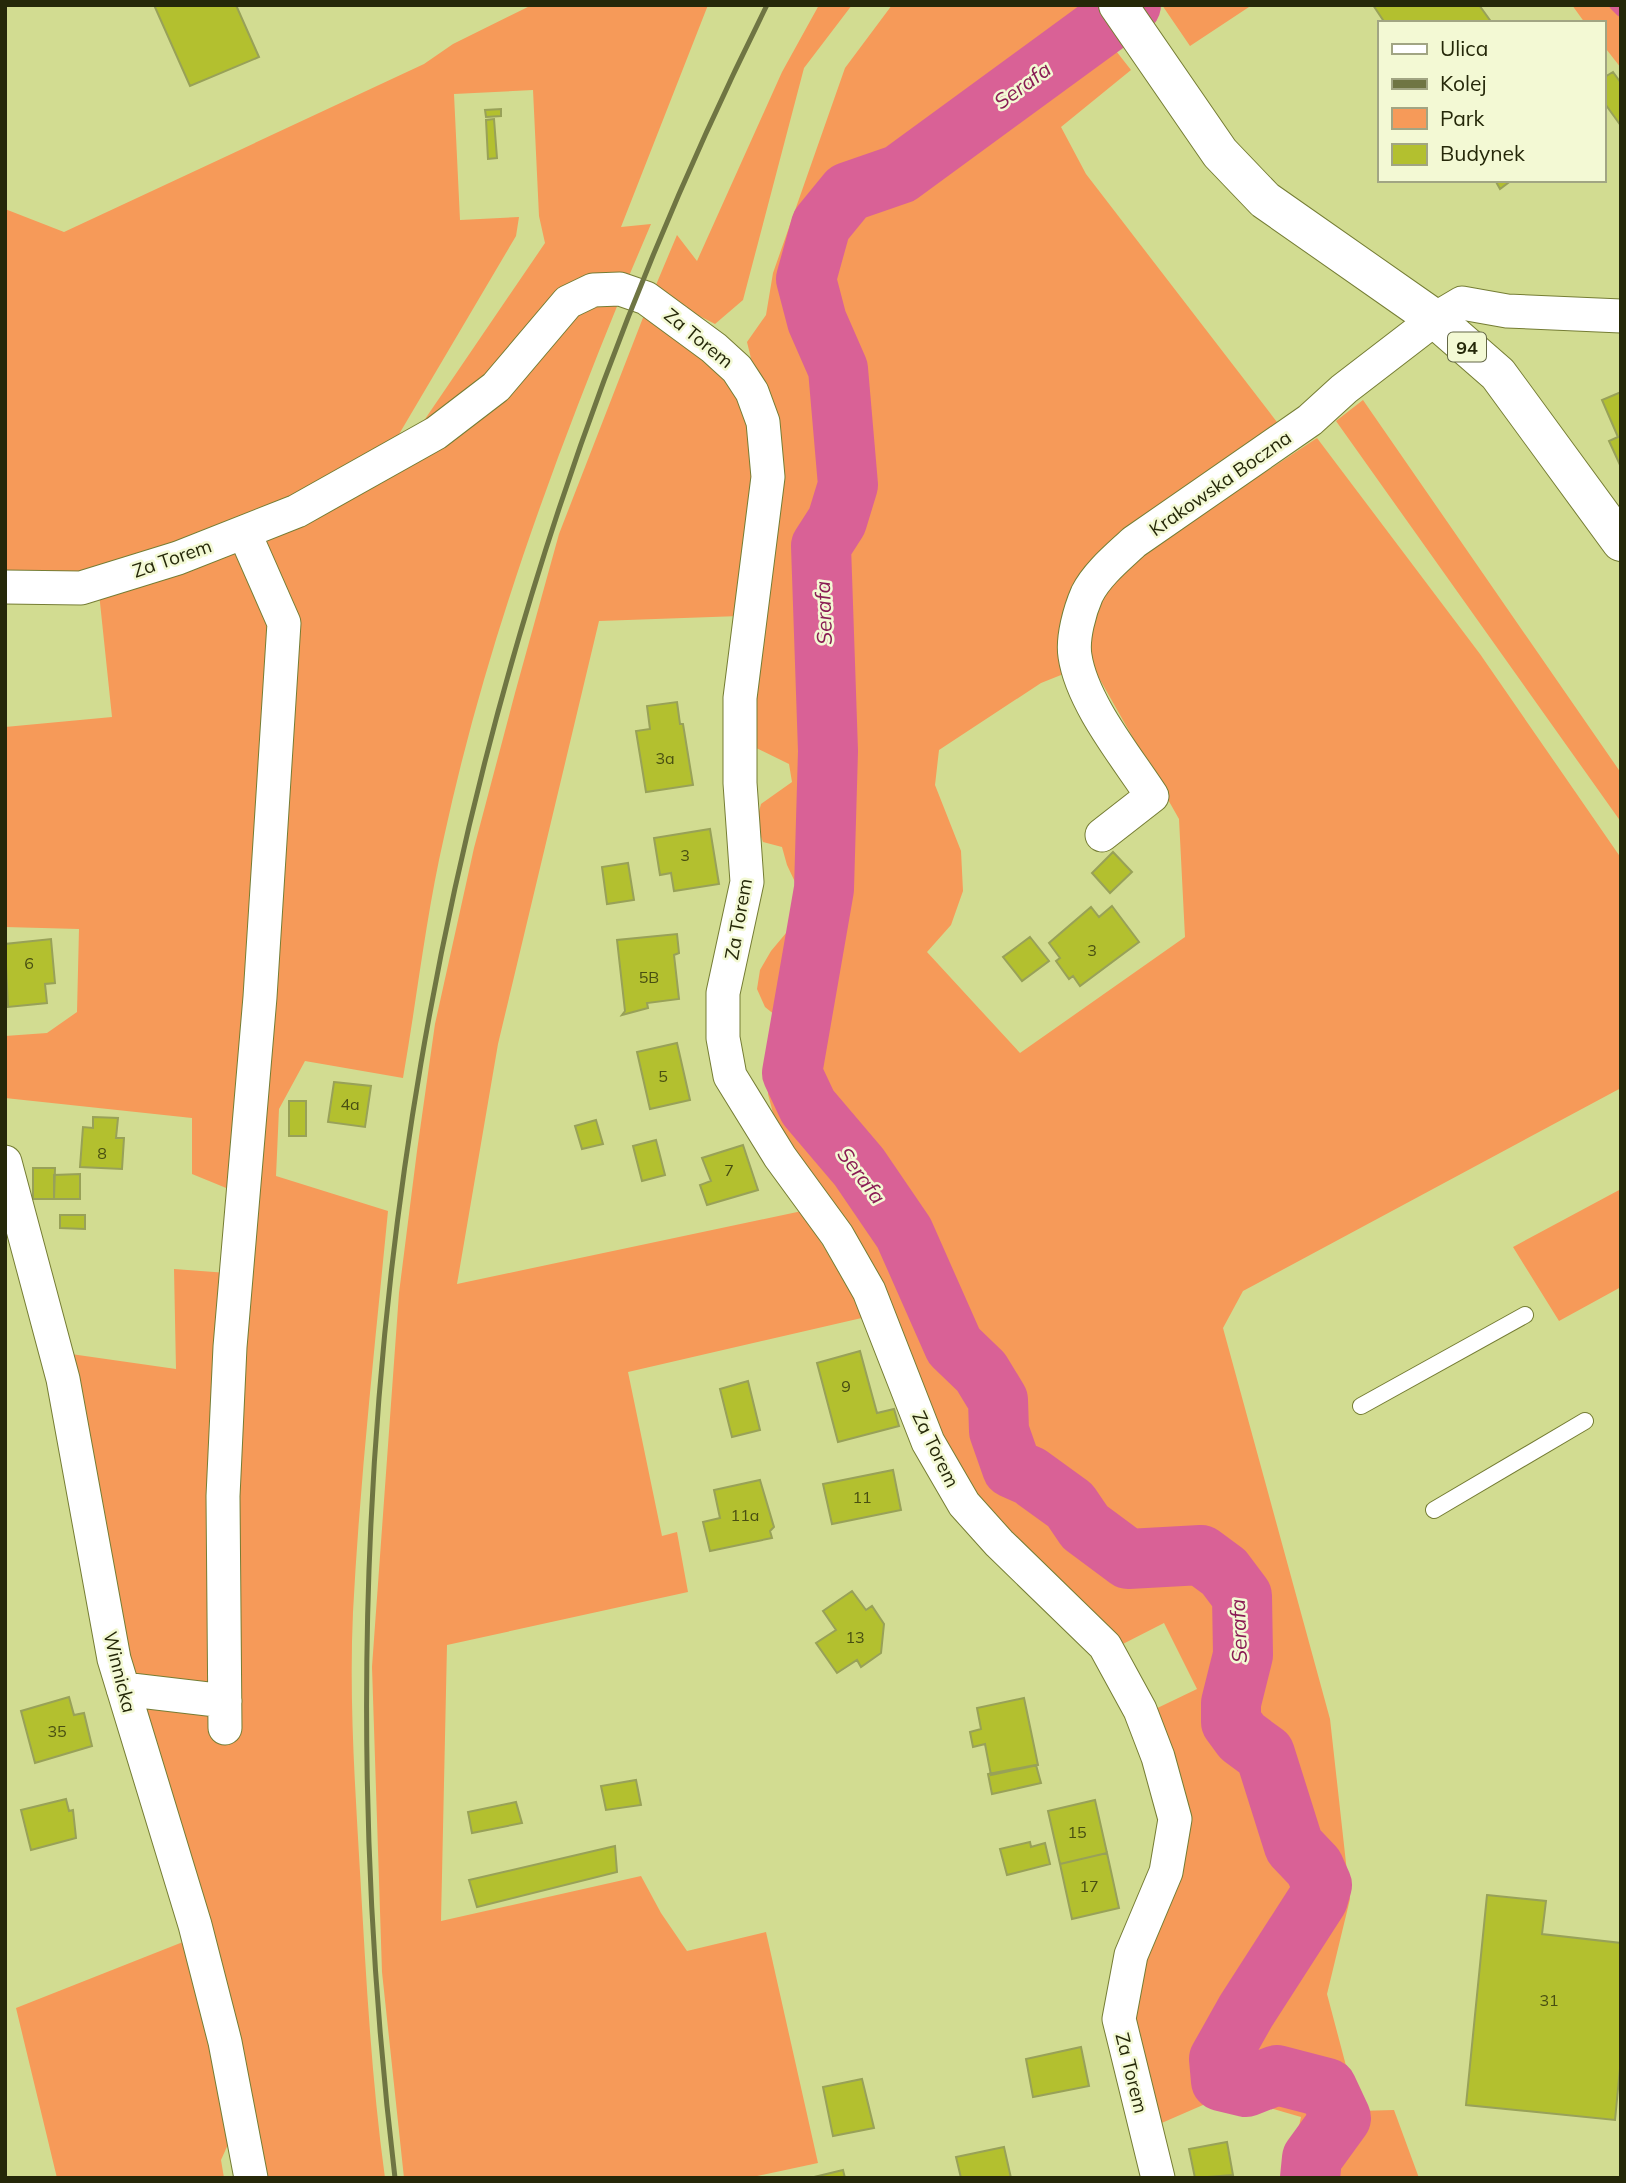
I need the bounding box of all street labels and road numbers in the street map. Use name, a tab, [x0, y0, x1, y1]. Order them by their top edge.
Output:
street label: Za Torem	[660, 303, 738, 373]
road number: 94	[1448, 332, 1486, 362]
street label: Krakowska Boczna	[1144, 425, 1296, 541]
street label: Za Torem	[129, 533, 215, 583]
street label: Za Torem	[719, 876, 757, 962]
street label: Za Torem	[907, 1407, 965, 1491]
street label: Winnicka	[98, 1629, 142, 1715]
street label: Za Torem	[1110, 2030, 1154, 2116]

